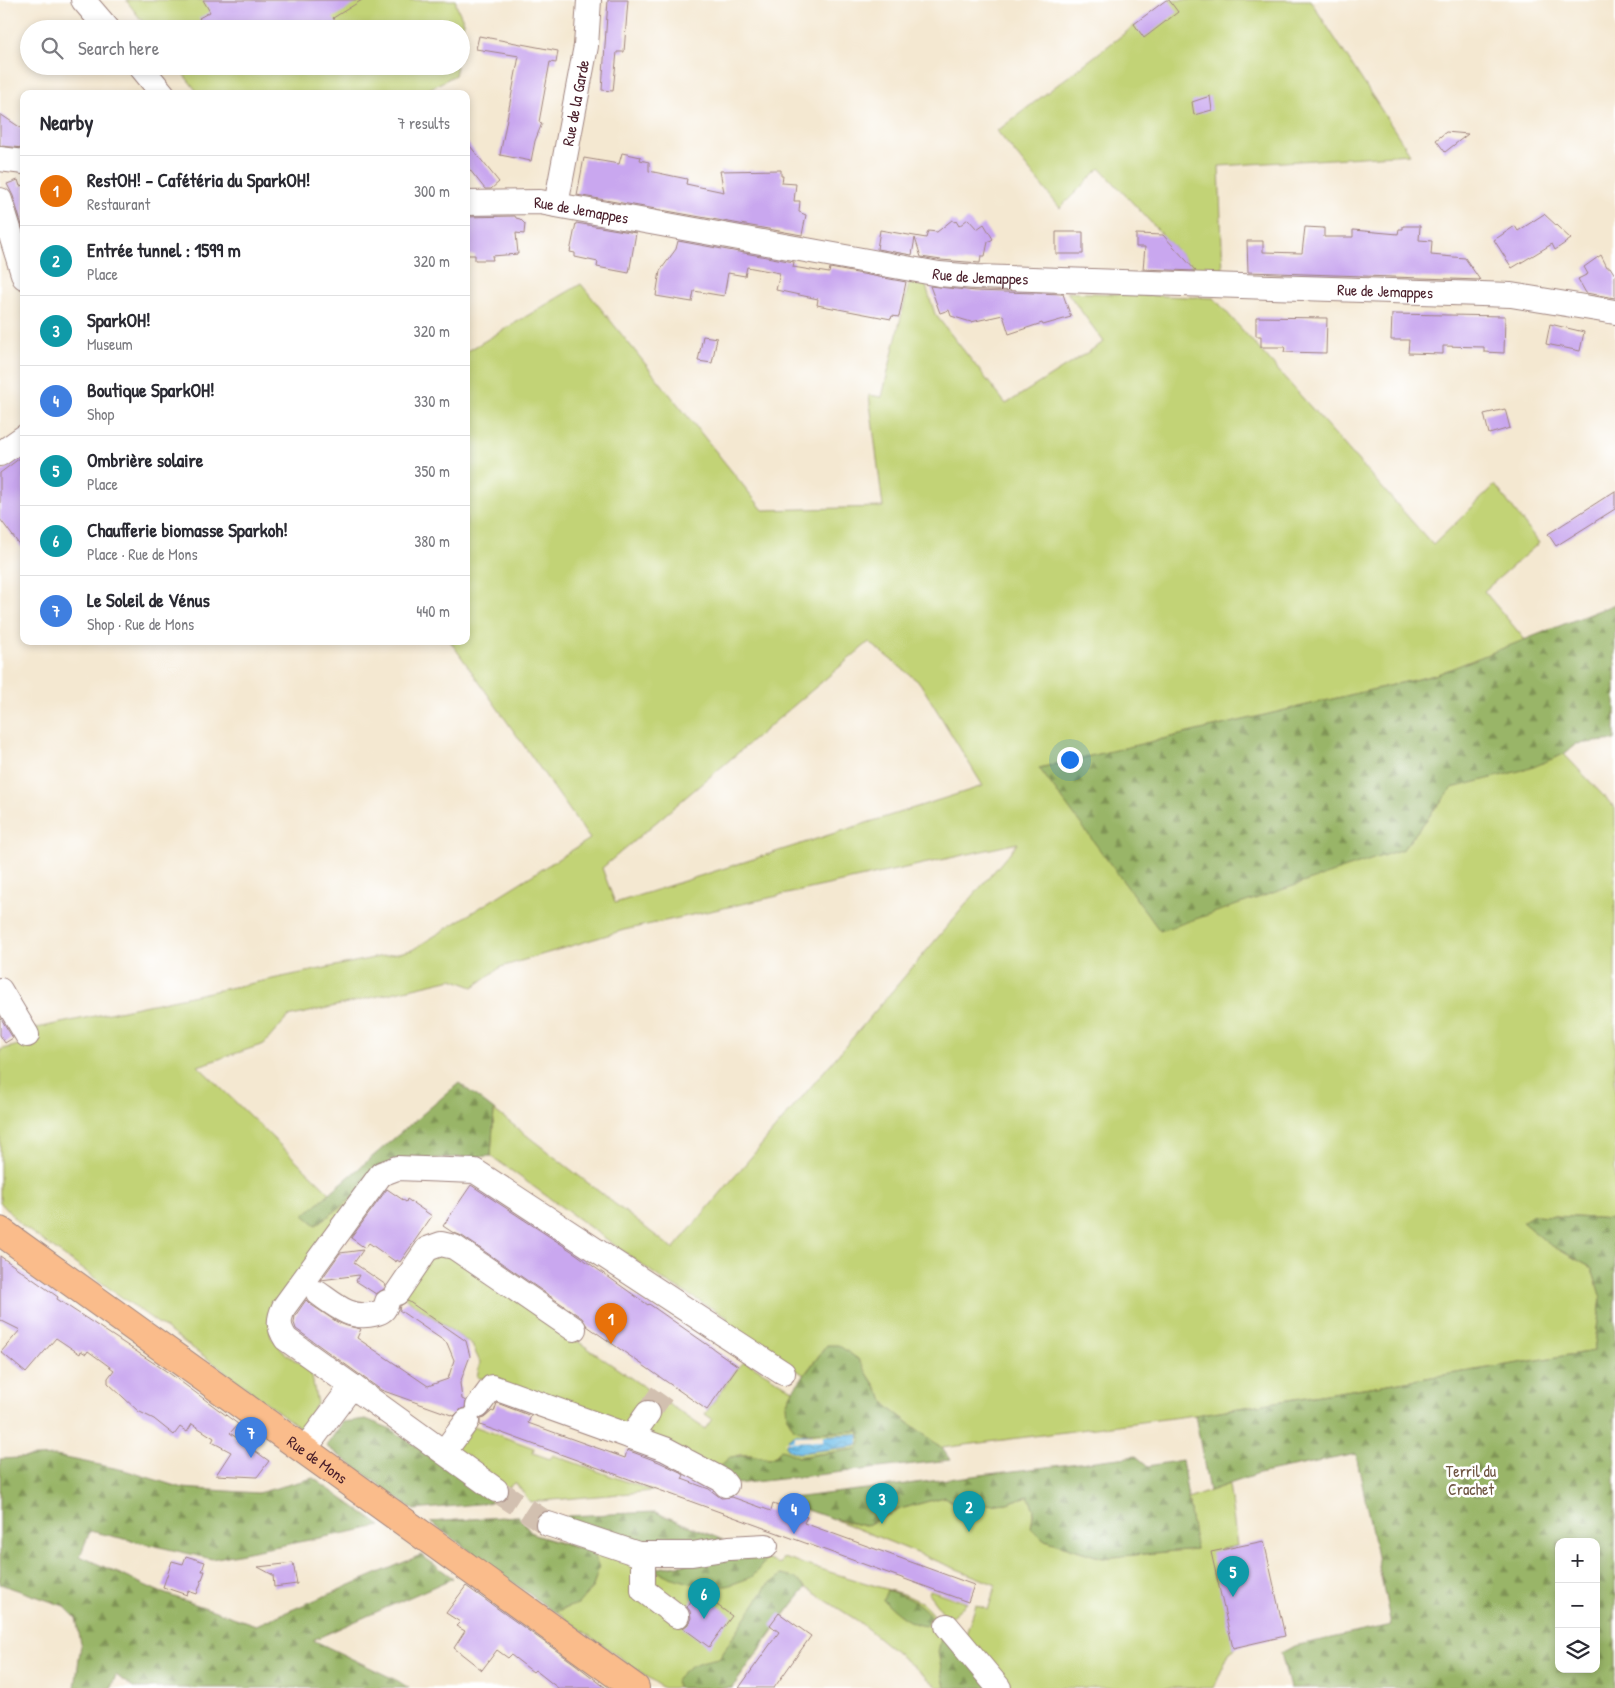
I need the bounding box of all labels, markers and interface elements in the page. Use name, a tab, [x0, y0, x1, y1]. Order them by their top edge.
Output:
search box	[20, 20, 470, 75]
icon: search	[38, 34, 66, 62]
text: Search here	[78, 35, 159, 61]
street label: Rue de la Garde	[556, 57, 594, 148]
text: Nearby	[40, 108, 93, 137]
text: 7 results	[397, 112, 450, 134]
text: RestOH! - Cafétéria du SparkOH!	[87, 167, 310, 193]
text: 1	[53, 180, 59, 202]
text: 300 m	[414, 180, 450, 202]
street label: Rue de Jemappes	[534, 191, 630, 229]
text: Restaurant	[87, 193, 150, 215]
text: Entrée tunnel : 1599 m	[87, 237, 241, 263]
text: 2	[52, 250, 60, 272]
text: 320 m	[414, 250, 450, 272]
street label: Rue de Jemappes	[931, 262, 1029, 290]
text: Place	[87, 263, 118, 285]
street label: Rue de Jemappes	[1337, 278, 1433, 303]
text: SparkOH!	[87, 307, 151, 333]
text: 3	[52, 320, 60, 342]
text: 320 m	[414, 320, 450, 342]
text: Museum	[87, 333, 133, 355]
text: Boutique SparkOH!	[87, 377, 215, 403]
text: 4	[53, 390, 59, 412]
text: 330 m	[414, 390, 450, 412]
text: Shop	[87, 403, 114, 425]
text: Ombrière solaire	[87, 447, 203, 473]
text: 5	[53, 460, 59, 482]
text: 350 m	[414, 460, 450, 482]
text: Place	[87, 473, 118, 495]
text: Chaufferie biomasse Sparkoh!	[87, 517, 288, 543]
text: 6	[53, 530, 59, 552]
text: 380 m	[414, 530, 450, 552]
text: Place · Rue de Mons	[87, 543, 198, 565]
text: Le Soleil de Vénus	[87, 587, 210, 613]
text: 7	[52, 600, 60, 622]
text: 440 m	[416, 600, 450, 622]
text: Shop · Rue de Mons	[87, 613, 194, 635]
your location	[1057, 747, 1083, 773]
pin: 1	[595, 1303, 627, 1344]
pin: 7	[235, 1417, 267, 1458]
street label: Rue de Mons	[283, 1430, 352, 1489]
park label: Terril du Crachet	[1446, 1460, 1497, 1500]
pin: 3	[866, 1483, 898, 1524]
pin: 2	[953, 1491, 985, 1532]
pin: 4	[778, 1493, 810, 1534]
map controls	[1555, 1538, 1600, 1673]
button: +	[1555, 1538, 1600, 1583]
pin: 5	[1217, 1556, 1249, 1597]
pin: 6	[688, 1578, 720, 1619]
button: −	[1555, 1583, 1600, 1628]
button: layers	[1555, 1628, 1600, 1673]

